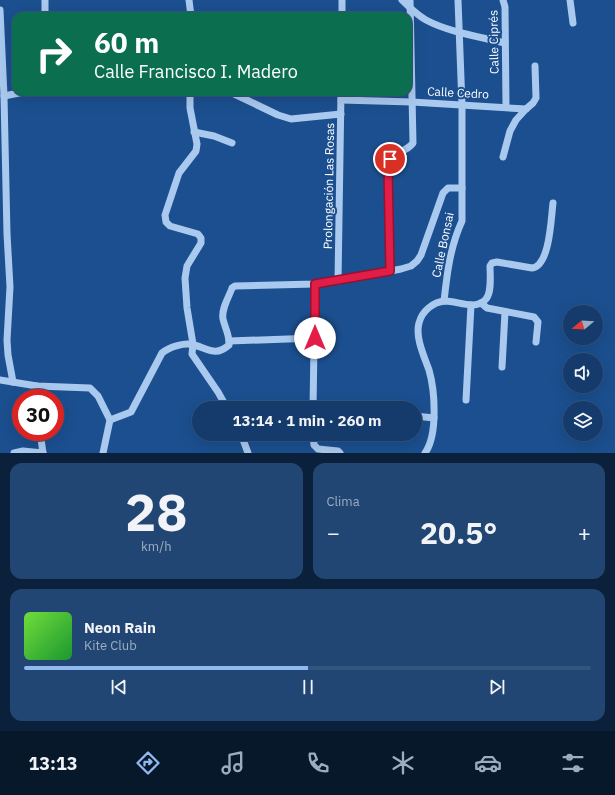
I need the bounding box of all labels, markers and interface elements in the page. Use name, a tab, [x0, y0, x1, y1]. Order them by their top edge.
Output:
street label: Calle Ciprés	[485, 10, 502, 74]
text: 60 m	[94, 24, 159, 61]
icon: right	[28, 28, 80, 80]
text: Calle Francisco I. Madero	[94, 60, 298, 83]
street label: Calle Cedro	[427, 83, 490, 102]
street label: Prolongación Las Rosas	[320, 122, 337, 249]
pin	[373, 142, 407, 176]
icon: arrive	[379, 148, 401, 170]
street label: Calle Bonsai	[428, 211, 457, 279]
north arrow	[563, 305, 603, 345]
map controls	[563, 305, 603, 441]
position arrow	[294, 317, 336, 359]
button: sound	[563, 353, 603, 393]
speed limit sign: 30	[12, 389, 64, 441]
button: layers	[563, 401, 603, 441]
text: 13:14 · 1 min · 260 m	[233, 411, 381, 430]
text: 28	[125, 478, 187, 545]
text: Clima	[327, 493, 360, 510]
text: 20.5°	[420, 513, 497, 552]
text: −	[327, 518, 340, 547]
text: +	[578, 518, 591, 547]
text: km/h	[141, 538, 172, 555]
text: Neon Rain	[84, 618, 156, 637]
text: Kite Club	[84, 637, 137, 654]
icon: previous	[108, 676, 130, 698]
icon: pause	[297, 676, 319, 698]
icon: next	[486, 676, 508, 698]
icon: directions	[134, 749, 162, 777]
icon: music	[219, 749, 247, 777]
icon: phone	[304, 749, 332, 777]
icon: climate	[389, 749, 417, 777]
icon: car	[474, 749, 502, 777]
icon: filters	[559, 749, 587, 777]
text: 13:13	[28, 752, 78, 775]

